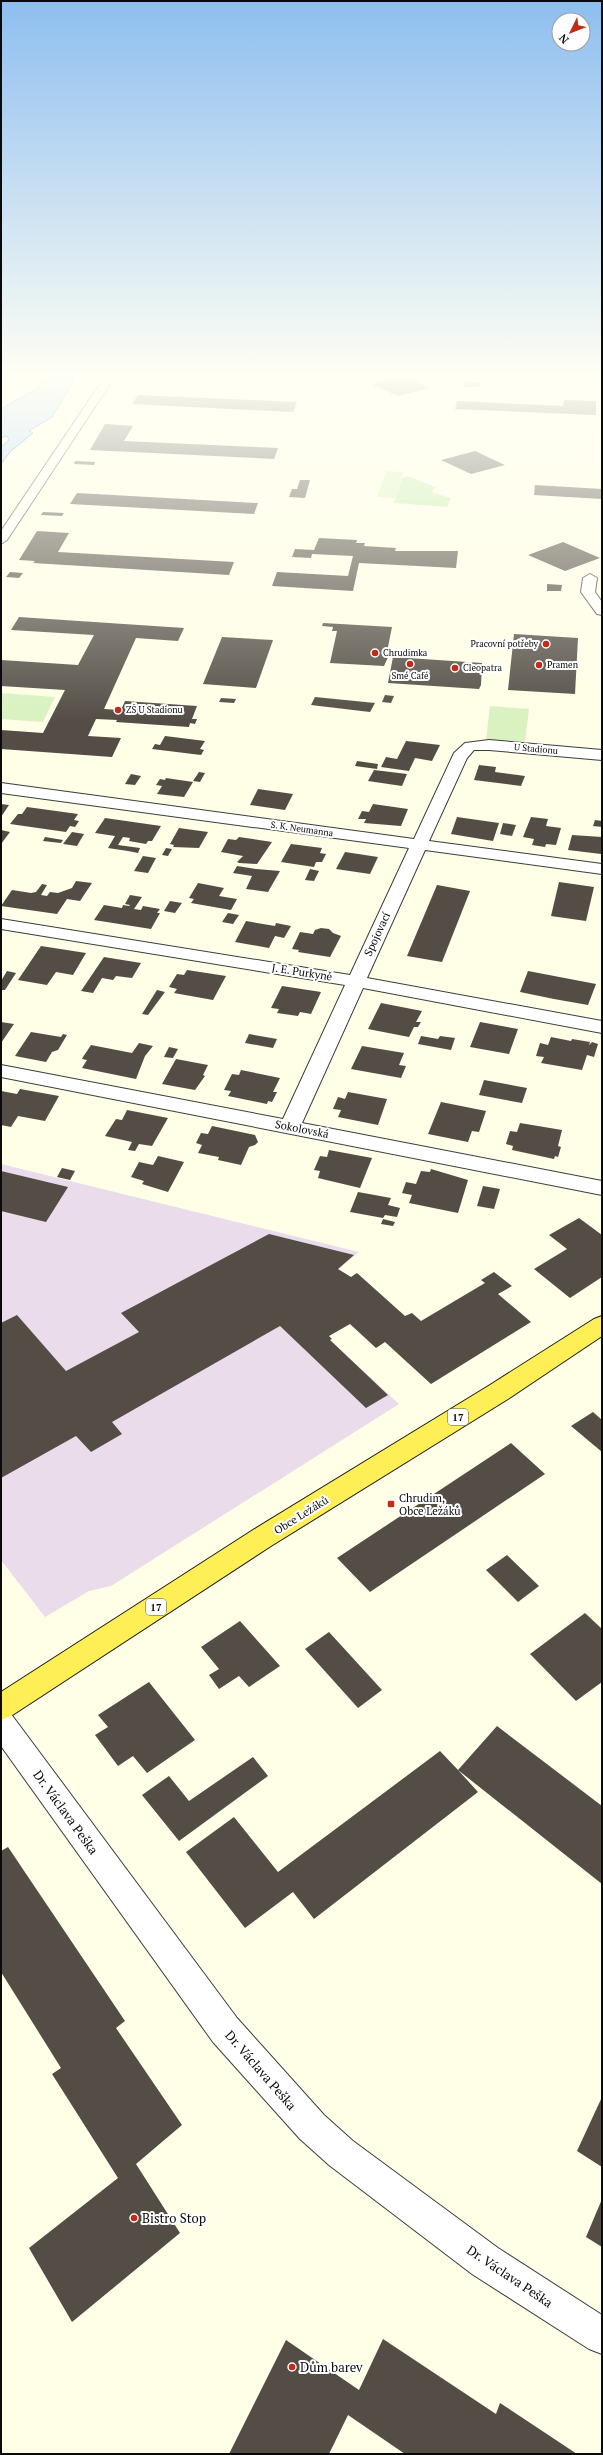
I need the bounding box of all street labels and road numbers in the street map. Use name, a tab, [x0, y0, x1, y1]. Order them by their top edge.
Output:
street label: U Stadionu	[513, 741, 559, 757]
street label: S. K. Neumanna	[270, 819, 335, 839]
street label: Spojovací	[361, 909, 394, 958]
street label: J. E. Purkyně	[271, 960, 334, 984]
street label: Sokolovská	[274, 1117, 330, 1141]
road number: 17	[448, 1409, 468, 1425]
street label: Obce Ležáků	[271, 1492, 331, 1537]
road number: 17	[146, 1599, 166, 1615]
street label: Dr. Václava Peška	[29, 1766, 103, 1858]
street label: Dr. Václava Peška	[221, 2026, 301, 2114]
street label: Dr. Václava Peška	[463, 2241, 557, 2312]

